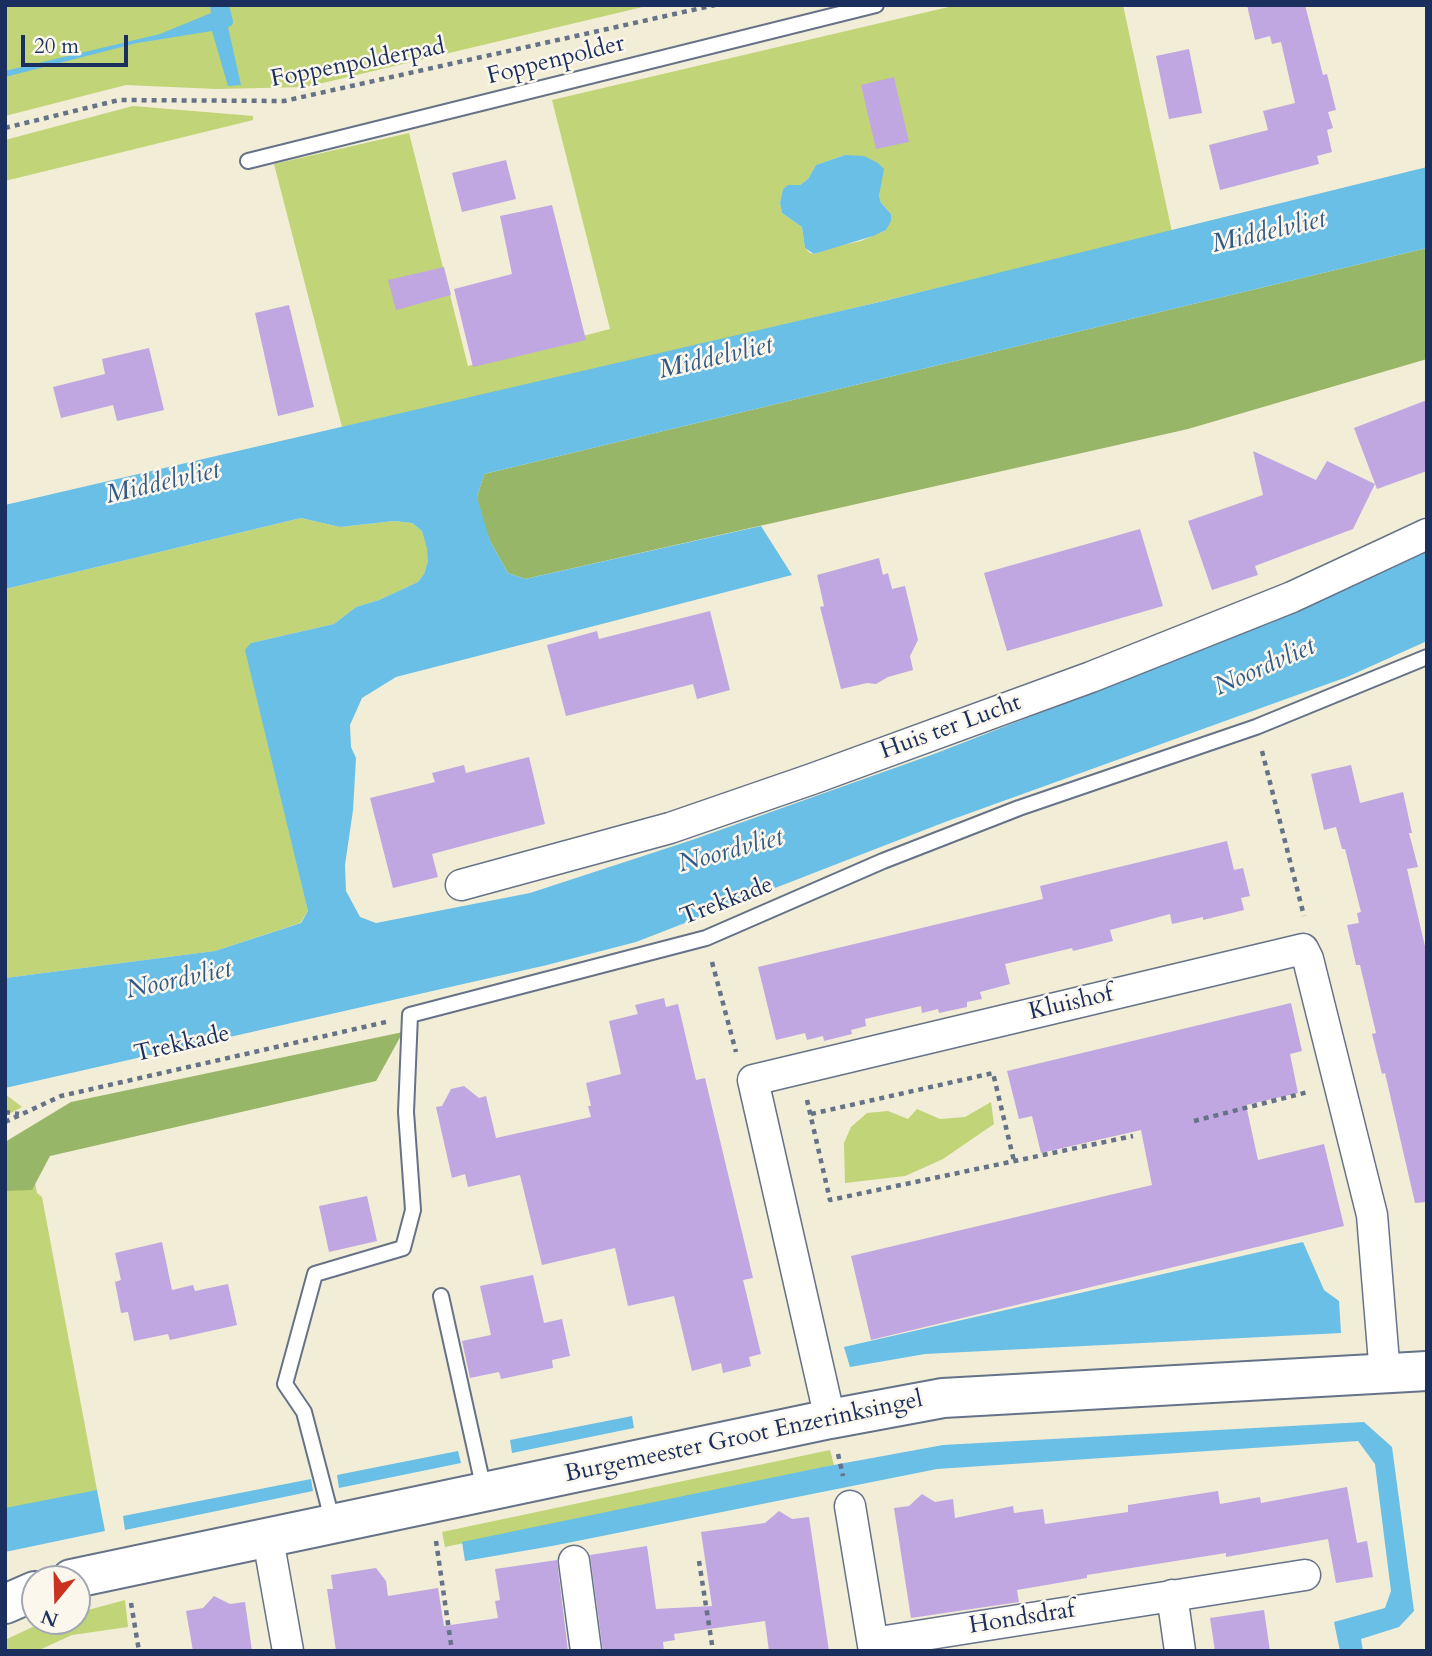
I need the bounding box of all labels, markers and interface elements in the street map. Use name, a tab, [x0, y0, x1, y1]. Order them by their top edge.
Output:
scale bar	[24, 21, 131, 65]
street label: Foppenpolder	[484, 30, 628, 92]
text: 20 m	[34, 32, 79, 61]
street label: Foppenpolderpad	[268, 33, 448, 95]
water label: Middelvliet	[1209, 205, 1329, 261]
water label: Middelvliet	[656, 331, 776, 387]
water label: Middelvliet	[103, 456, 223, 512]
water label: Noordvliet	[1210, 632, 1320, 704]
street label: Huis ter Lucht	[877, 689, 1025, 767]
water label: Noordvliet	[675, 823, 787, 881]
street label: Trekkade	[677, 871, 777, 933]
water label: Noordvliet	[123, 955, 235, 1007]
street label: Kluishof	[1026, 980, 1116, 1028]
street label: Trekkade	[132, 1020, 232, 1070]
street label: Burgemeester Groot Enzerinksingel	[562, 1386, 926, 1490]
north arrow	[21, 1565, 91, 1635]
street label: Hondsdraf	[967, 1596, 1077, 1642]
text: N	[38, 1603, 62, 1633]

